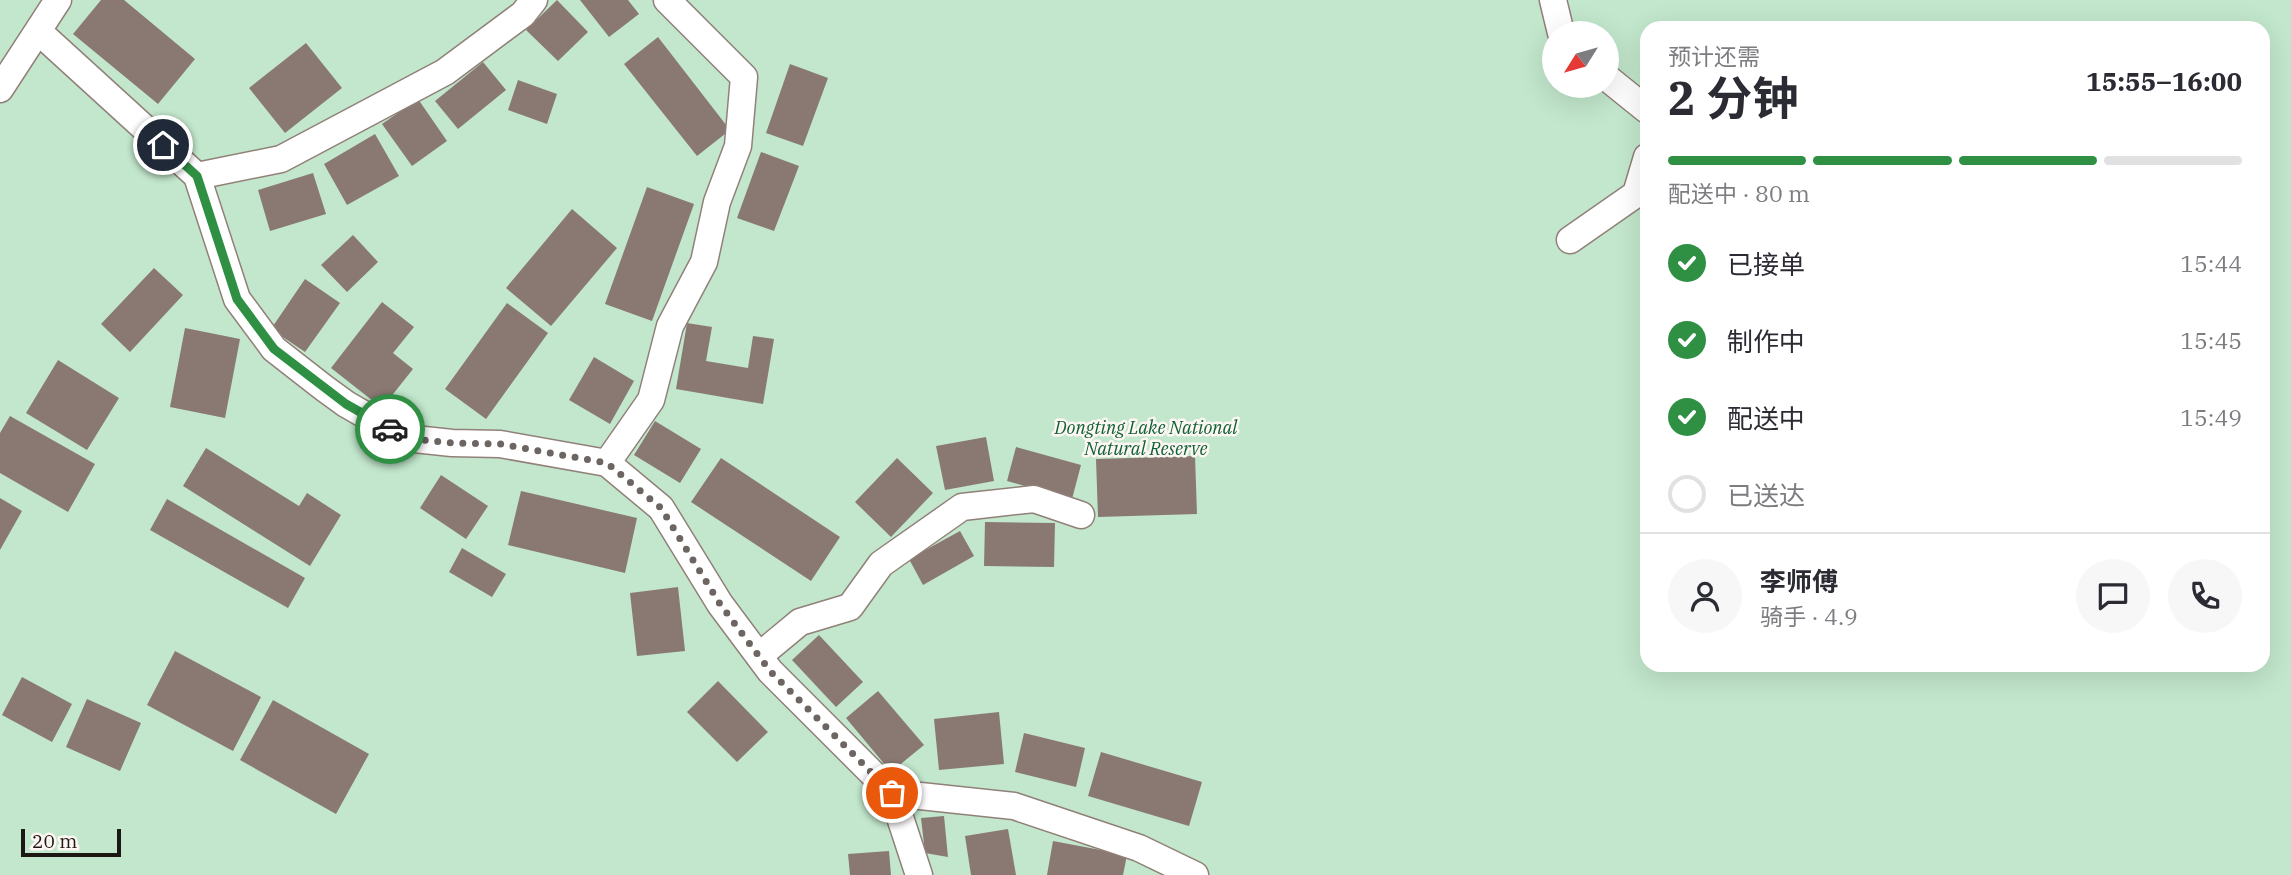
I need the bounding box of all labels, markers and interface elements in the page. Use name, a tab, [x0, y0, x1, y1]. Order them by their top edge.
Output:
north arrow	[1542, 21, 1619, 98]
map controls	[1542, 21, 1619, 98]
text: 预计还需	[1668, 41, 1760, 71]
text: 15:55–16:00	[2086, 64, 2242, 98]
text: 2 分钟	[1668, 68, 1798, 128]
pin	[133, 115, 193, 175]
icon: home	[144, 126, 182, 164]
text: 配送中 · 80 m	[1668, 178, 1810, 208]
icon: check	[1668, 244, 1706, 282]
text: 已接单	[1727, 247, 1805, 281]
text: 15:44	[2180, 248, 2242, 278]
icon: check	[1668, 321, 1706, 359]
text: 制作中	[1727, 324, 1805, 358]
text: 15:45	[2180, 325, 2242, 355]
courier	[355, 394, 425, 464]
icon: check	[1668, 398, 1706, 436]
text: 配送中	[1727, 401, 1805, 435]
text: 15:49	[2180, 402, 2242, 432]
icon: car	[371, 410, 409, 448]
park label: Dongting Lake National Natural Reserve	[1054, 416, 1238, 460]
text: 已送达	[1727, 478, 1805, 512]
button: person	[1668, 559, 1742, 633]
button: chat	[2076, 559, 2150, 633]
button: phone	[2168, 559, 2242, 633]
text: 李师傅	[1760, 564, 1838, 598]
text: 骑手 · 4.9	[1760, 601, 1858, 631]
pin	[862, 763, 922, 823]
icon: bag	[873, 774, 911, 812]
scale bar	[21, 826, 121, 858]
text: 20 m	[32, 829, 77, 853]

